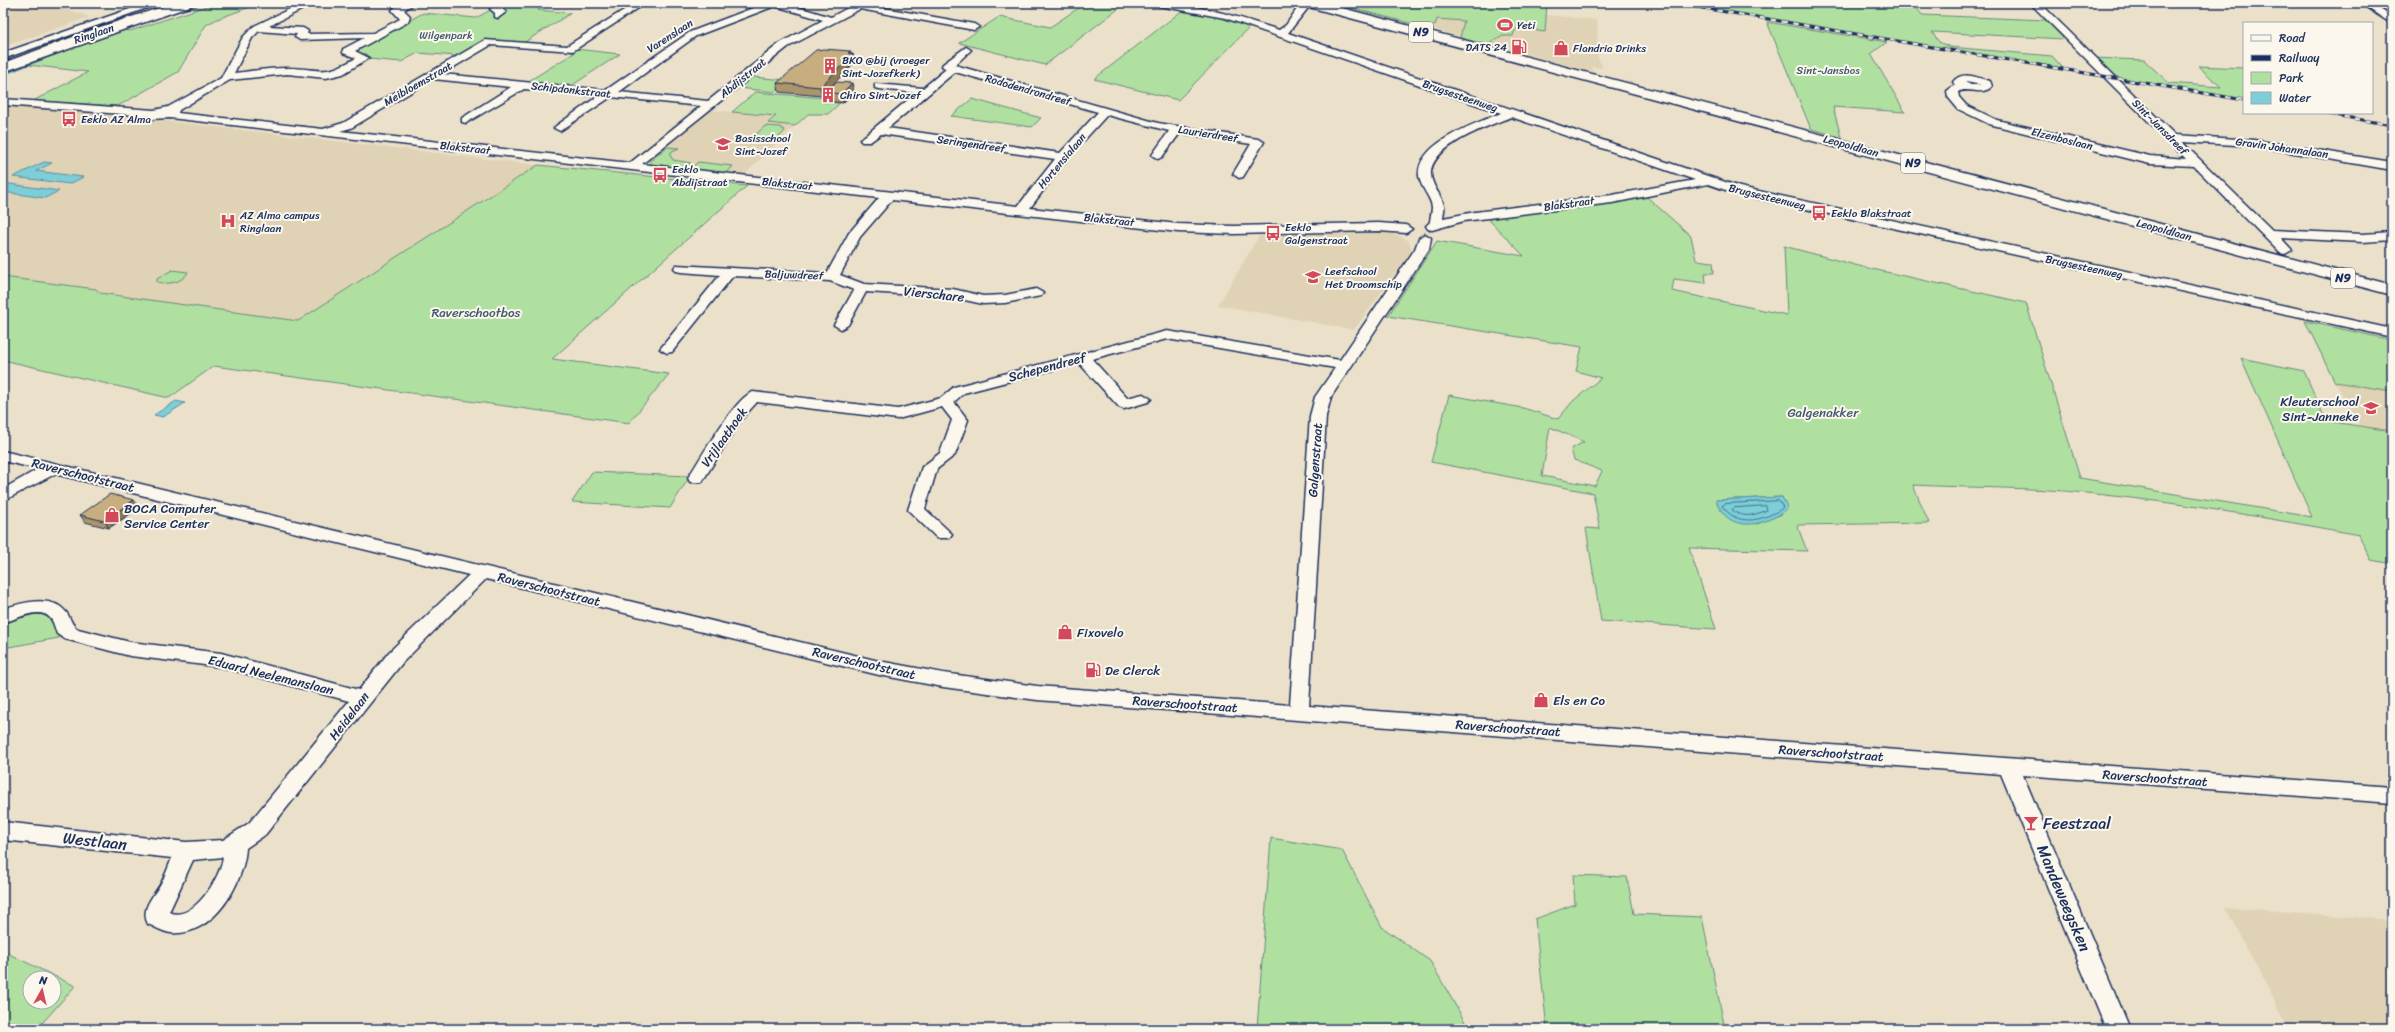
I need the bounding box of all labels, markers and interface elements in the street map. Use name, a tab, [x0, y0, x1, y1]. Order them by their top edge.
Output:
street label: Varenslaan	[643, 14, 697, 58]
sports icon: Yeti	[1496, 16, 1514, 34]
place label: Yeti	[1517, 16, 1536, 35]
street label: Ringlaan	[71, 18, 117, 50]
road number: N9	[1409, 22, 1433, 42]
legend	[2243, 22, 2373, 114]
park label: Wilgenpark	[419, 26, 473, 45]
text: Road	[2279, 27, 2306, 49]
place label: DATS 24	[1465, 38, 1507, 57]
fuel station icon: DATS 24	[1510, 38, 1528, 56]
shop icon: Flandria Drinks	[1552, 39, 1570, 57]
place label: Flandria Drinks	[1573, 39, 1647, 58]
text: Railway	[2279, 47, 2320, 69]
place label: BKO @bij (vroeger Sint-Jozefkerk)	[842, 51, 930, 83]
street label: Abdijstraat	[715, 53, 771, 103]
street label: Meibloemstraat	[380, 57, 456, 111]
building icon: BKO @bij (vroeger Sint-Jozefkerk)	[821, 57, 839, 75]
park label: Sint-Jansbos	[1796, 61, 1860, 80]
text: Park	[2279, 67, 2304, 89]
street label: Rododendrondreef	[983, 69, 1074, 112]
street label: Brugsesteenweg	[1420, 74, 1501, 118]
street label: Schipdonkstraat	[530, 76, 612, 104]
building icon: Chiro Sint-Jozef	[819, 86, 837, 104]
place label: Chiro Sint-Jozef	[840, 86, 922, 105]
text: Water	[2279, 87, 2312, 109]
street label: Sint-Jansdreef	[2127, 94, 2194, 161]
bus stop icon: Eeklo AZ Alma	[60, 110, 78, 128]
place label: Eeklo AZ Alma	[81, 110, 151, 129]
street label: Laurierdreef	[1177, 120, 1240, 148]
street label: Elzenboslaan	[2029, 122, 2095, 156]
place label: Basisschool Sint-Jozef	[735, 129, 791, 161]
street label: Hortensialaan	[1033, 129, 1091, 193]
street label: Leopoldlaan	[1821, 129, 1881, 163]
street label: Seringendreef	[935, 130, 1009, 159]
street label: Gravin Johannalaan	[2234, 132, 2330, 164]
school or university icon: Basisschool Sint-Jozef	[714, 135, 732, 153]
street label: Blakstraat	[439, 136, 492, 160]
road number: N9	[1901, 153, 1925, 173]
place label: Eeklo Abdijstraat	[671, 160, 728, 192]
bus stop icon: Eeklo Abdijstraat	[651, 166, 669, 184]
street label: Blakstraat	[761, 172, 814, 196]
street label: Brugsesteenweg	[1727, 178, 1808, 216]
street label: Blakstraat	[1543, 191, 1596, 217]
bus stop icon: Eeklo Blakstraat	[1810, 204, 1828, 222]
place label: Eeklo Blakstraat	[1831, 204, 1912, 223]
place label: AZ Alma campus Ringlaan	[239, 206, 320, 238]
street label: Blakstraat	[1083, 208, 1136, 232]
hospital icon: AZ Alma campus Ringlaan	[219, 212, 237, 230]
street label: Leopoldlaan	[2134, 213, 2194, 247]
place label: Eeklo Galgenstraat	[1285, 218, 1348, 250]
bus stop icon: Eeklo Galgenstraat	[1264, 224, 1282, 242]
street label: Brugsesteenweg	[2044, 250, 2125, 285]
place label: Leefschool Het Droomschip	[1325, 262, 1402, 294]
street label: Baljuwdreef	[764, 264, 825, 286]
school or university icon: Leefschool Het Droomschip	[1304, 268, 1322, 286]
road number: N9	[2331, 268, 2355, 288]
street label: Vierschare	[902, 279, 966, 309]
park label: Raverschootbos	[431, 301, 521, 324]
street label: Schependreef	[1006, 345, 1091, 388]
place label: Kleuterschool Sint-Janneke	[2280, 390, 2359, 428]
school or university icon: Kleuterschool Sint-Janneke	[2362, 399, 2380, 417]
park label: Galgenakker	[1788, 401, 1859, 424]
street label: Vrijlaathoek	[695, 402, 753, 472]
street label: Galgenstraat	[1301, 422, 1329, 498]
street label: Raverschootstraat	[29, 451, 137, 499]
place label: BOCA Computer Service Center	[124, 497, 216, 535]
shop icon: BOCA Computer Service Center	[103, 506, 121, 524]
street label: Raverschootstraat	[495, 565, 603, 613]
place label: Fixovelo	[1077, 621, 1124, 644]
shop icon: Fixovelo	[1056, 623, 1074, 641]
street label: Raverschootstraat	[810, 640, 918, 686]
street label: Eduard Neelemanslaan	[206, 648, 336, 702]
place label: De Clerck	[1105, 659, 1160, 682]
fuel station icon: De Clerck	[1084, 661, 1102, 679]
street label: Heidelaan	[323, 687, 375, 745]
street label: Raverschootstraat	[1132, 689, 1239, 719]
place label: Els en Co	[1553, 689, 1606, 712]
shop icon: Els en Co	[1532, 691, 1550, 709]
street label: Raverschootstraat	[1455, 713, 1562, 743]
street label: Raverschootstraat	[1778, 738, 1885, 768]
street label: Raverschootstraat	[2102, 763, 2209, 793]
place label: Feestzaal	[2043, 809, 2111, 838]
bar icon: Feestzaal	[2022, 814, 2040, 832]
street label: Westlaan	[62, 823, 129, 859]
street label: Mandeweegsken	[2028, 840, 2100, 957]
north arrow	[22, 970, 62, 1010]
text: N	[37, 971, 49, 991]

